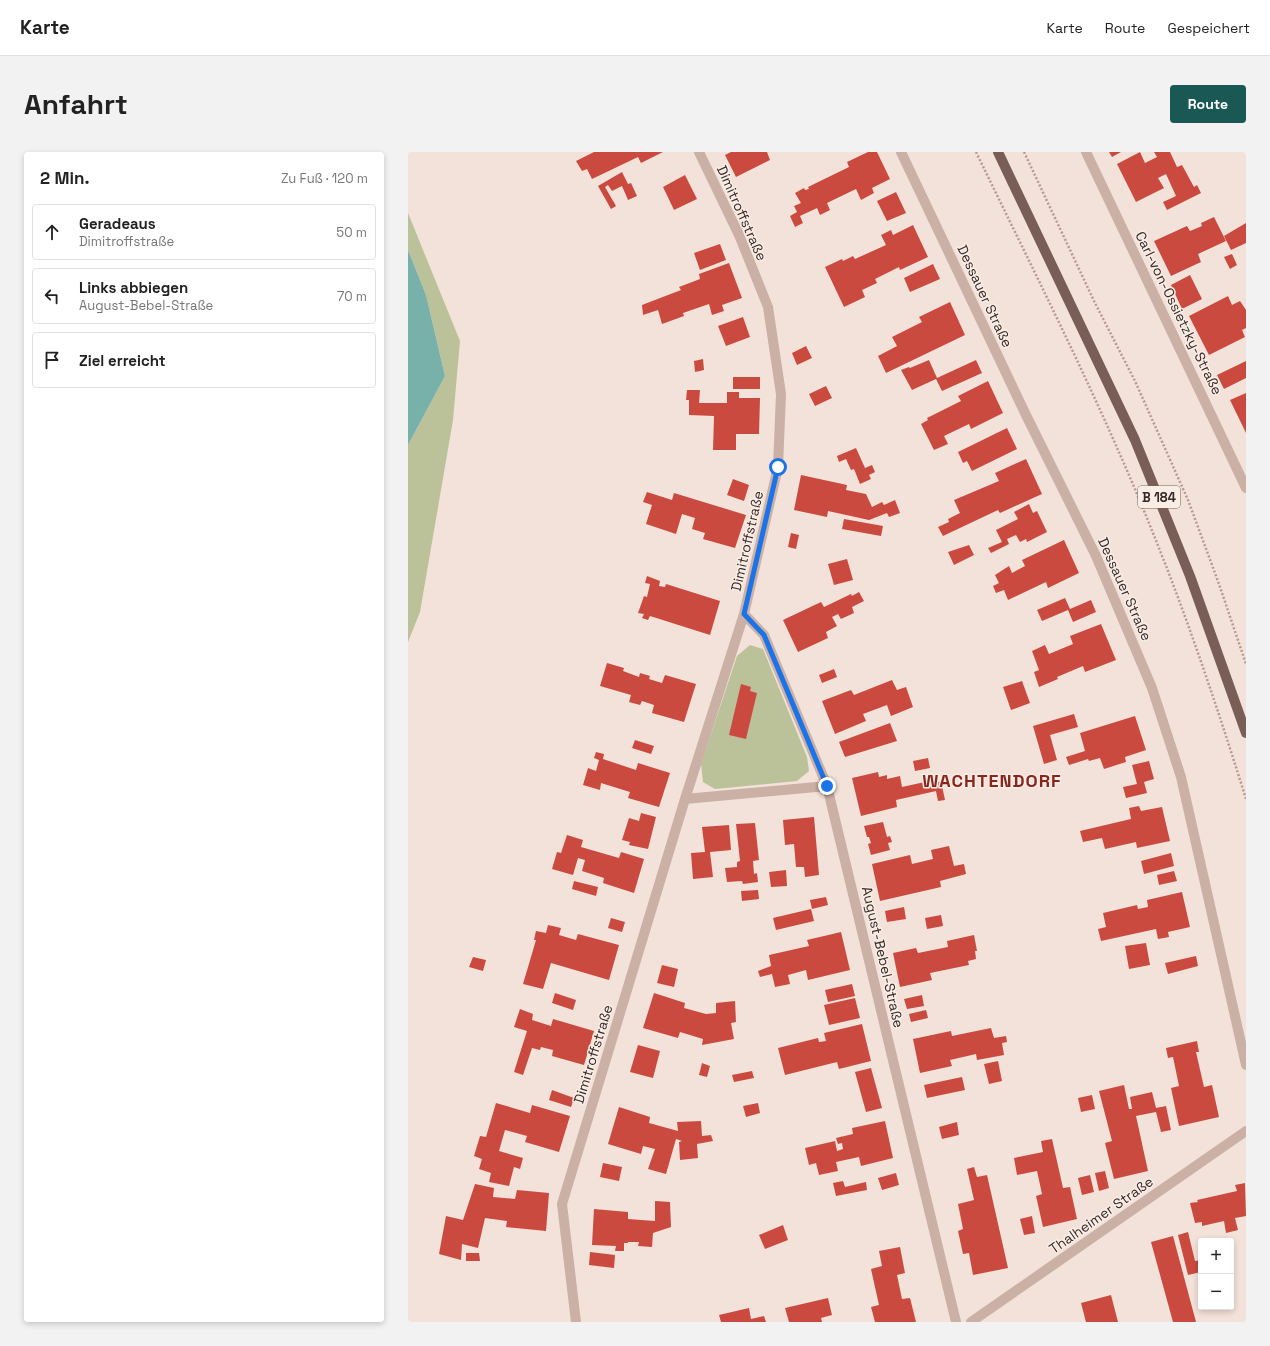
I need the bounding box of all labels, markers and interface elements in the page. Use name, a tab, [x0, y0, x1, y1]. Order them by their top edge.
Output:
text: Karte	[20, 15, 70, 40]
text: Karte	[1047, 19, 1083, 37]
text: Route	[1105, 19, 1145, 37]
text: Gespeichert	[1167, 19, 1250, 37]
button: Route	[1170, 85, 1246, 123]
text: Anfahrt	[24, 86, 128, 122]
street label: Dimitroffstraße	[713, 163, 771, 263]
text: 2 Min.	[40, 167, 89, 189]
text: Zu Fuß · 120 m	[281, 170, 368, 187]
text: Geradeaus	[79, 214, 156, 233]
icon: ahead	[41, 221, 63, 243]
text: 50 m	[336, 224, 367, 241]
street label: Carl-von-Ossietzky-Straße	[1132, 228, 1226, 398]
text: Dimitroffstraße	[79, 233, 174, 250]
street label: Dessauer Straße	[953, 242, 1017, 350]
text: Links abbiegen	[79, 278, 188, 297]
icon: left	[41, 285, 63, 307]
text: 70 m	[337, 288, 367, 305]
text: August-Bebel-Straße	[79, 297, 213, 314]
icon: arrive	[41, 349, 63, 371]
text: Ziel erreicht	[79, 351, 166, 370]
route start	[769, 458, 787, 476]
road number: B 184	[1138, 486, 1180, 508]
street label: Dimitroffstraße	[727, 489, 767, 593]
street label: Dessauer Straße	[1094, 535, 1156, 643]
district label: WACHTENDORF	[922, 769, 1062, 792]
route end	[818, 777, 836, 795]
street label: August-Bebel-Straße	[858, 885, 908, 1029]
street label: Dimitroffstraße	[569, 1002, 617, 1106]
street label: Thalheimer Straße	[1045, 1172, 1157, 1258]
map controls	[1198, 1238, 1234, 1310]
button: +	[1198, 1238, 1234, 1274]
button: −	[1198, 1274, 1234, 1310]

